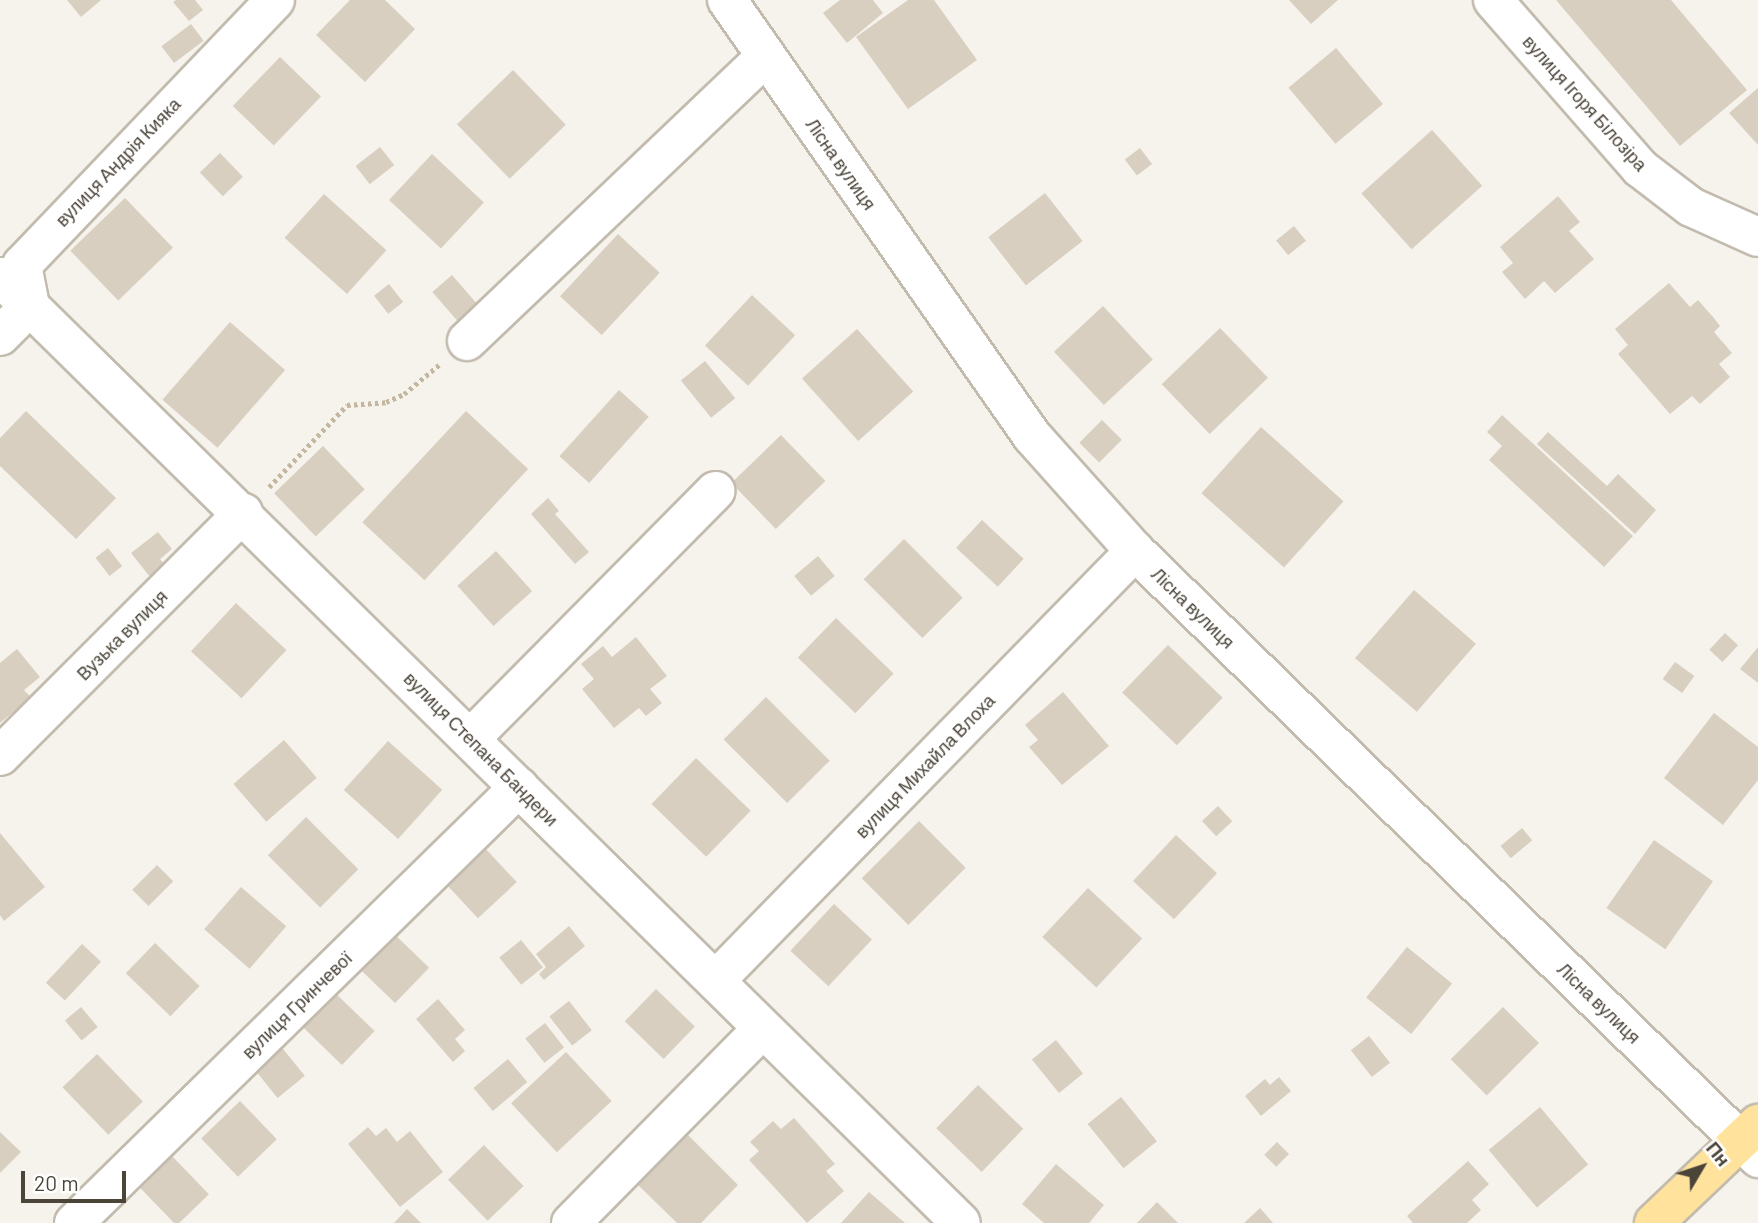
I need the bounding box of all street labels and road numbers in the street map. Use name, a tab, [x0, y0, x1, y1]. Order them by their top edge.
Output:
street label: вулиця Ігоря Білозіра	[1518, 31, 1652, 175]
street label: вулиця Андрія Кияка	[51, 93, 185, 231]
street label: Лісна вулиця	[802, 114, 880, 214]
street label: Лісна вулиця	[1147, 563, 1239, 653]
street label: Вузька вулиця	[72, 585, 172, 685]
street label: вулиця Степана Бандери	[400, 668, 562, 830]
street label: вулиця Михайла Влоха	[851, 690, 999, 842]
street label: вулиця Гринчевої	[238, 947, 356, 1063]
street label: Лісна вулиця	[1553, 958, 1645, 1048]

